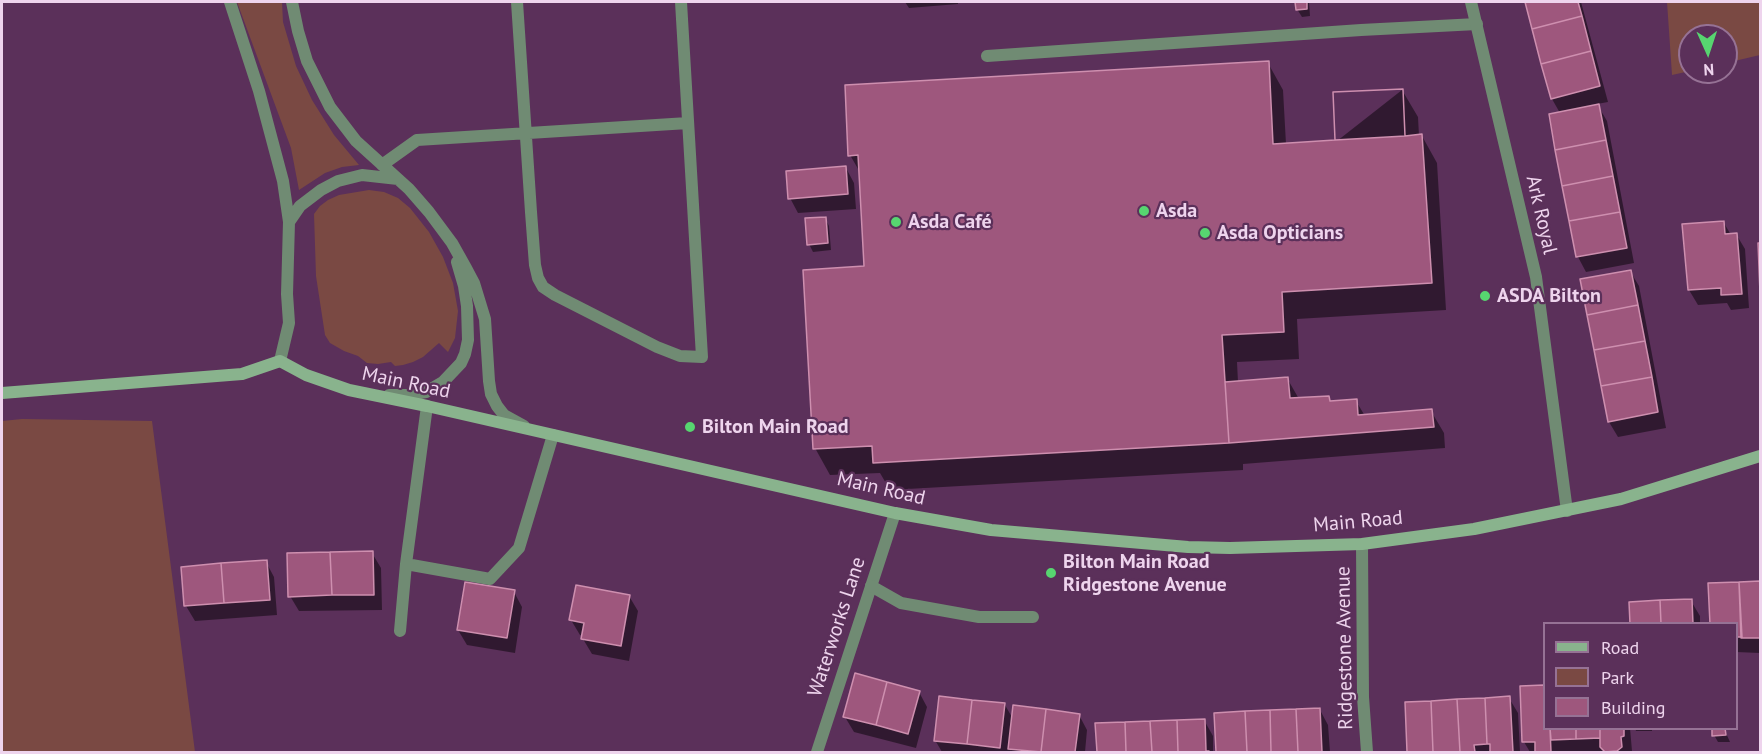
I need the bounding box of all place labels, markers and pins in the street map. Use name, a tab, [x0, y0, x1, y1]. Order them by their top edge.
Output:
place label: Asda	[1156, 199, 1197, 223]
marker: Asda	[1137, 204, 1151, 218]
place label: Asda Café	[908, 210, 992, 234]
marker: Asda Café	[889, 215, 903, 229]
place label: Asda Opticians	[1217, 221, 1343, 245]
marker: Asda Opticians	[1198, 226, 1212, 240]
place label: ASDA Bilton	[1497, 284, 1601, 308]
marker: ASDA Bilton	[1478, 289, 1492, 303]
place label: Bilton Main Road	[702, 415, 848, 439]
marker: Bilton Main Road	[683, 420, 697, 434]
place label: Bilton Main Road Ridgestone Avenue	[1063, 550, 1227, 597]
marker: Bilton Main Road Ridgestone Avenue	[1044, 566, 1058, 580]

